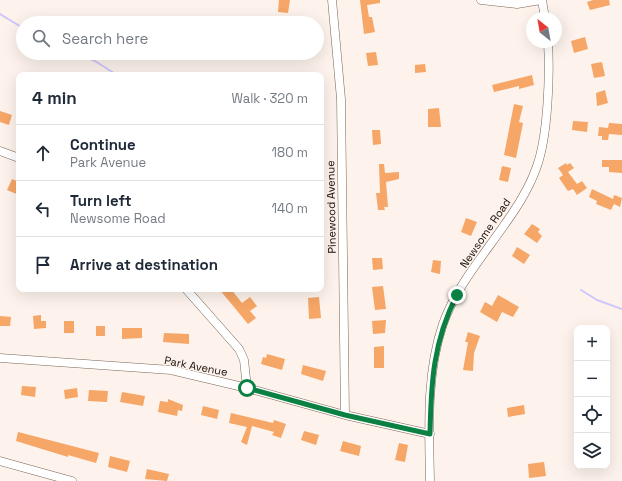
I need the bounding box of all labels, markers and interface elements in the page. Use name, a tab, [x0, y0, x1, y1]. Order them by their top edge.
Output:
north arrow	[526, 12, 562, 48]
search box	[16, 16, 324, 60]
icon: search	[30, 27, 52, 49]
text: Search here	[62, 29, 148, 48]
text: 4 min	[32, 87, 77, 109]
text: Walk · 320 m	[231, 90, 308, 107]
text: Continue	[70, 135, 136, 154]
icon: ahead	[32, 142, 54, 164]
text: 180 m	[272, 144, 308, 161]
text: Park Avenue	[70, 154, 146, 171]
street label: Pinewood Avenue	[323, 160, 339, 254]
text: Turn left	[70, 191, 132, 210]
street label: Newsome Road	[457, 196, 513, 270]
icon: left	[32, 198, 54, 220]
text: 140 m	[272, 200, 308, 217]
text: Newsome Road	[70, 210, 166, 227]
icon: arrive	[32, 254, 54, 276]
text: Arrive at destination	[70, 255, 218, 274]
route end	[448, 286, 466, 304]
map controls	[574, 325, 610, 469]
button: +	[574, 325, 610, 361]
street label: Park Avenue	[163, 353, 229, 379]
button: −	[574, 361, 610, 397]
route start	[238, 379, 256, 397]
button: locate	[574, 397, 610, 433]
button: layers	[574, 433, 610, 469]

